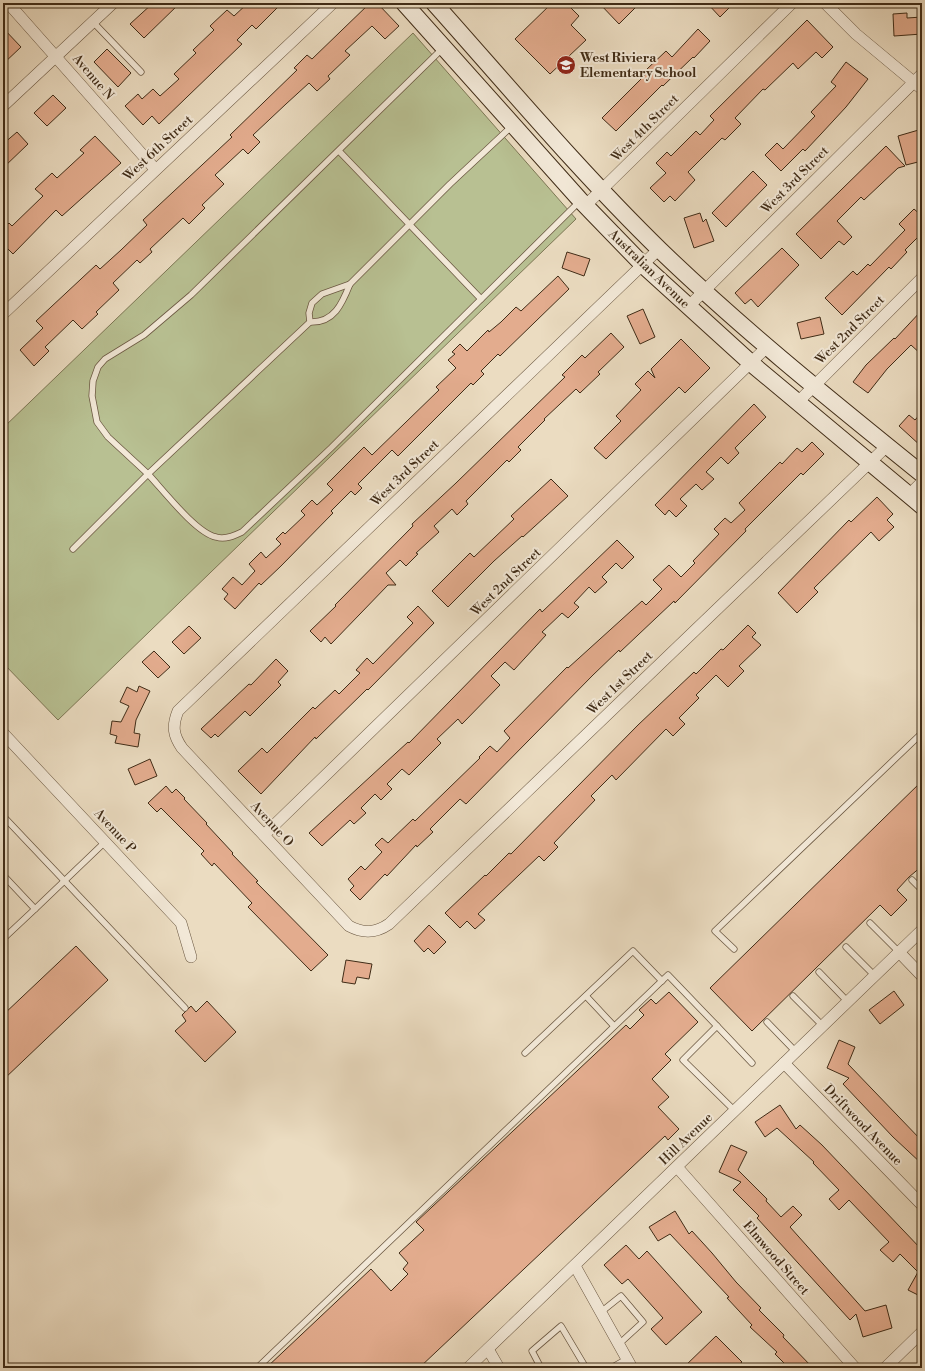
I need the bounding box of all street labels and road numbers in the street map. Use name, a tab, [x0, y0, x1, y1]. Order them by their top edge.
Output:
street label: Avenue N	[68, 50, 117, 103]
street label: West 4th Street	[607, 91, 682, 166]
street label: West 6th Street	[119, 112, 196, 185]
street label: West 3rd Street	[757, 143, 832, 218]
street label: Australian Avenue	[604, 225, 693, 312]
street label: West 2nd Street	[811, 292, 888, 369]
street label: West 3rd Street	[367, 436, 443, 510]
street label: West 2nd Street	[467, 544, 545, 620]
street label: West 1st Street	[583, 648, 656, 719]
street label: Avenue O	[246, 797, 297, 850]
street label: Avenue P	[90, 805, 139, 856]
street label: Driftwood Avenue	[820, 1081, 906, 1169]
street label: Hill Avenue	[656, 1109, 716, 1168]
street label: Elmwood Street	[739, 1218, 813, 1299]

